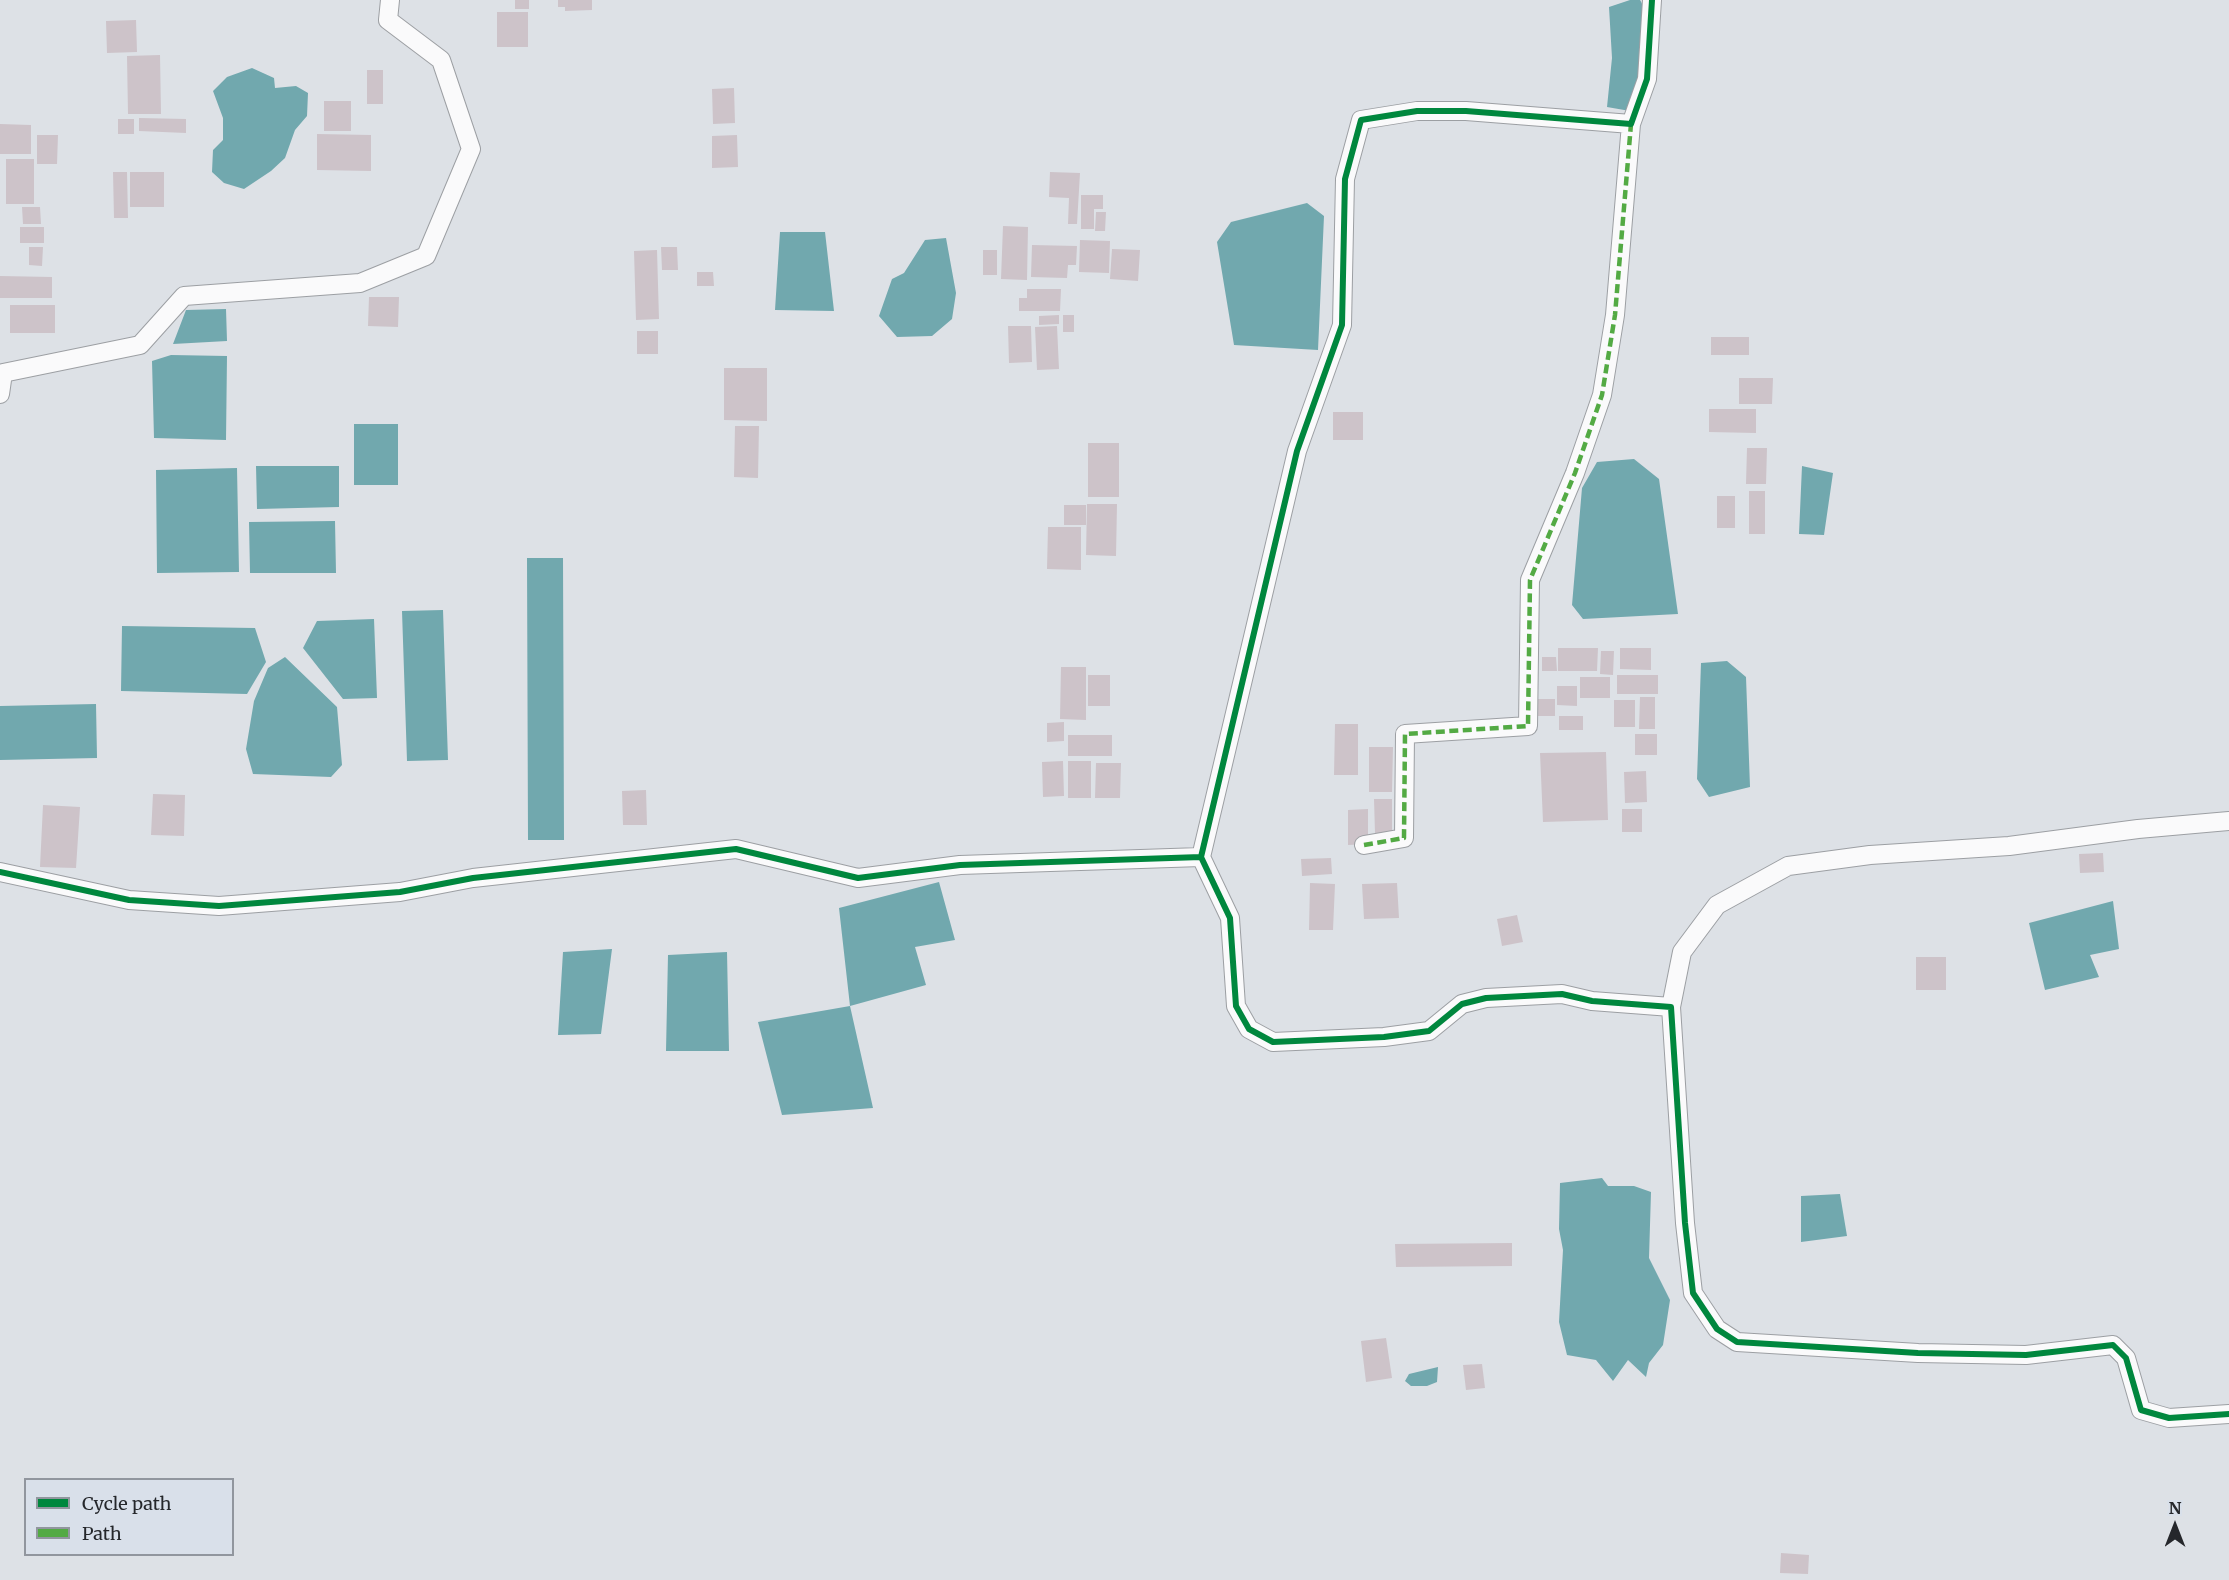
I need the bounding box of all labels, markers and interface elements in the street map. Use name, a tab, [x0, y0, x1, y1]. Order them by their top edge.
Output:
legend	[24, 1478, 234, 1556]
text: Cycle path	[82, 1492, 171, 1515]
north arrow	[2145, 1496, 2205, 1556]
text: N	[2169, 1498, 2181, 1518]
text: Path	[82, 1522, 122, 1545]

